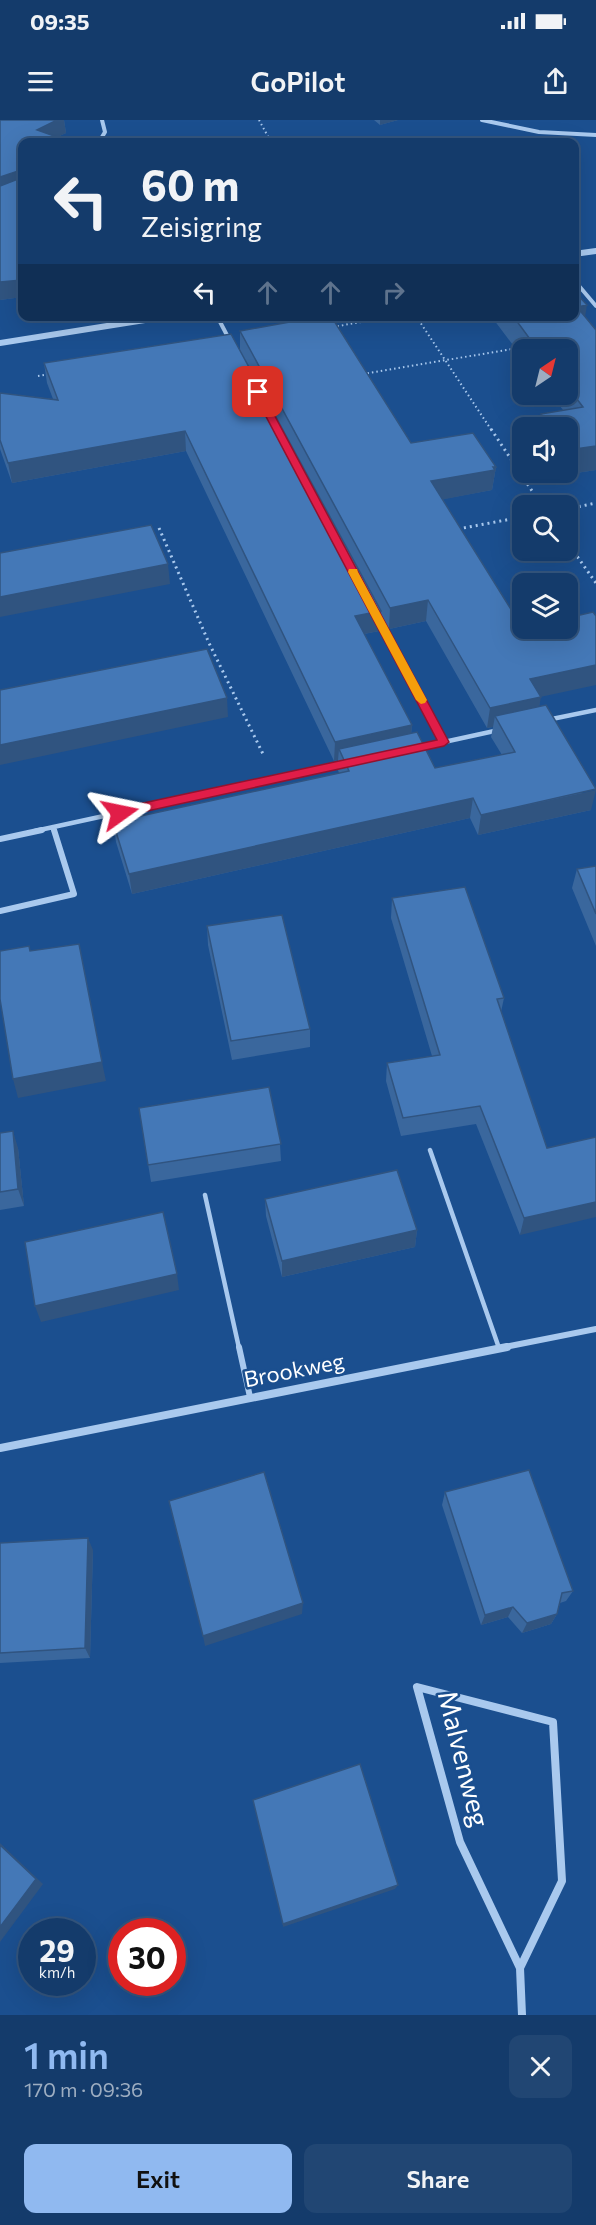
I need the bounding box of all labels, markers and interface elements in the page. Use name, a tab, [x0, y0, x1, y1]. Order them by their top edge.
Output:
text: 09:35	[30, 8, 90, 35]
icon: menu	[24, 65, 57, 98]
text: GoPilot	[250, 65, 346, 98]
icon: share	[539, 65, 572, 98]
text: 60 m	[141, 158, 240, 210]
icon: left	[42, 162, 120, 240]
text: Zeisigring	[141, 210, 262, 243]
icon: left	[188, 276, 221, 309]
icon: ahead	[251, 276, 284, 309]
icon: ahead	[314, 276, 347, 309]
icon: right	[377, 276, 410, 309]
north arrow	[512, 339, 578, 405]
map controls	[512, 339, 578, 639]
pin	[232, 366, 283, 417]
icon: arrive	[241, 375, 274, 408]
button: sound	[512, 417, 578, 483]
button: search	[512, 495, 578, 561]
button: layers	[512, 573, 578, 639]
position arrow	[88, 781, 152, 845]
street label: Brookweg	[241, 1347, 346, 1392]
street label: Malvenweg	[432, 1687, 497, 1831]
speed limit sign: 30	[108, 1918, 186, 1996]
text: 29	[39, 1931, 75, 1968]
text: km/h	[39, 1963, 75, 1981]
text: 1 min	[24, 2032, 109, 2076]
button: close	[509, 2035, 572, 2098]
text: 170 m · 09:36	[24, 2077, 143, 2101]
button: Exit	[24, 2144, 292, 2213]
button: Share	[304, 2144, 572, 2213]

